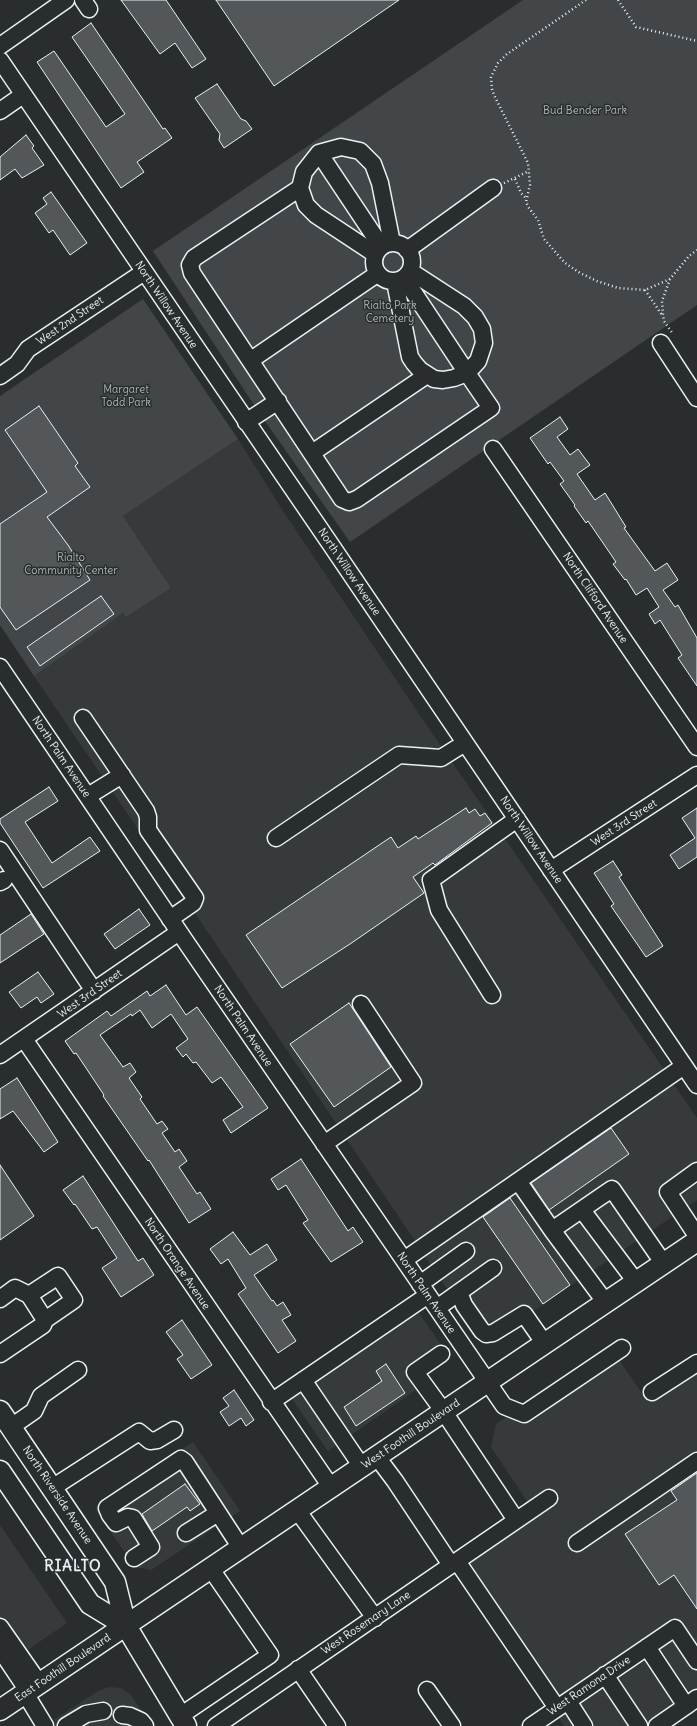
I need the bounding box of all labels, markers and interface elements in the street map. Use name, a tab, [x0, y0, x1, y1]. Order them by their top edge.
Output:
park label: Bud Bender Park	[543, 104, 627, 118]
street label: North Willow Avenue	[132, 259, 200, 351]
street label: West 2nd Street	[34, 294, 106, 348]
park label: Rialto Park Cemetery	[363, 299, 417, 325]
park label: Margaret Todd Park	[101, 383, 151, 409]
street label: North Willow Avenue	[315, 526, 383, 618]
street label: North Clifford Avenue	[560, 550, 630, 646]
park label: Rialto Community Center	[24, 551, 118, 577]
street label: North Palm Avenue	[29, 714, 93, 800]
street label: North Willow Avenue	[497, 794, 565, 886]
street label: West 3rd Street	[589, 797, 659, 849]
street label: West 3rd Street	[55, 967, 125, 1021]
street label: North Palm Avenue	[211, 983, 275, 1069]
street label: North Orange Avenue	[141, 1216, 213, 1312]
street label: North Palm Avenue	[394, 1250, 458, 1336]
street label: West Foothill Boulevard	[359, 1396, 463, 1472]
street label: North Riverside Avenue	[19, 1443, 95, 1547]
district label: RIALTO	[44, 1558, 102, 1576]
street label: West Rosemary Lane	[319, 1588, 413, 1658]
street label: East Foothill Boulevard	[13, 1631, 113, 1705]
street label: West Ramona Drive	[545, 1653, 633, 1719]

